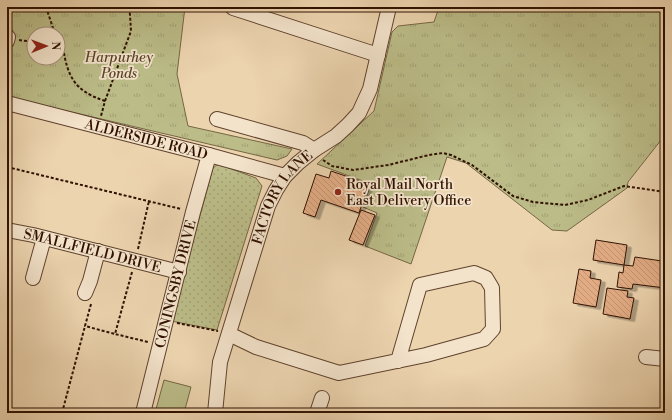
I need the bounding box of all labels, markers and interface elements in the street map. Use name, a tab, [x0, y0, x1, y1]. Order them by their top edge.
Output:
north arrow	[26, 26, 66, 66]
text: N	[48, 41, 62, 51]
park label: Harpurhey Ponds	[84, 49, 154, 83]
street label: ALDERSIDE ROAD	[82, 115, 210, 164]
street label: FACTORY LANE	[249, 147, 317, 247]
place label: Royal Mail North East Delivery Office	[346, 176, 471, 210]
marker: Royal Mail North East Delivery Office	[333, 187, 343, 197]
street label: CONINGSBY DRIVE	[151, 218, 201, 350]
street label: SMALLFIELD DRIVE	[22, 225, 163, 277]

